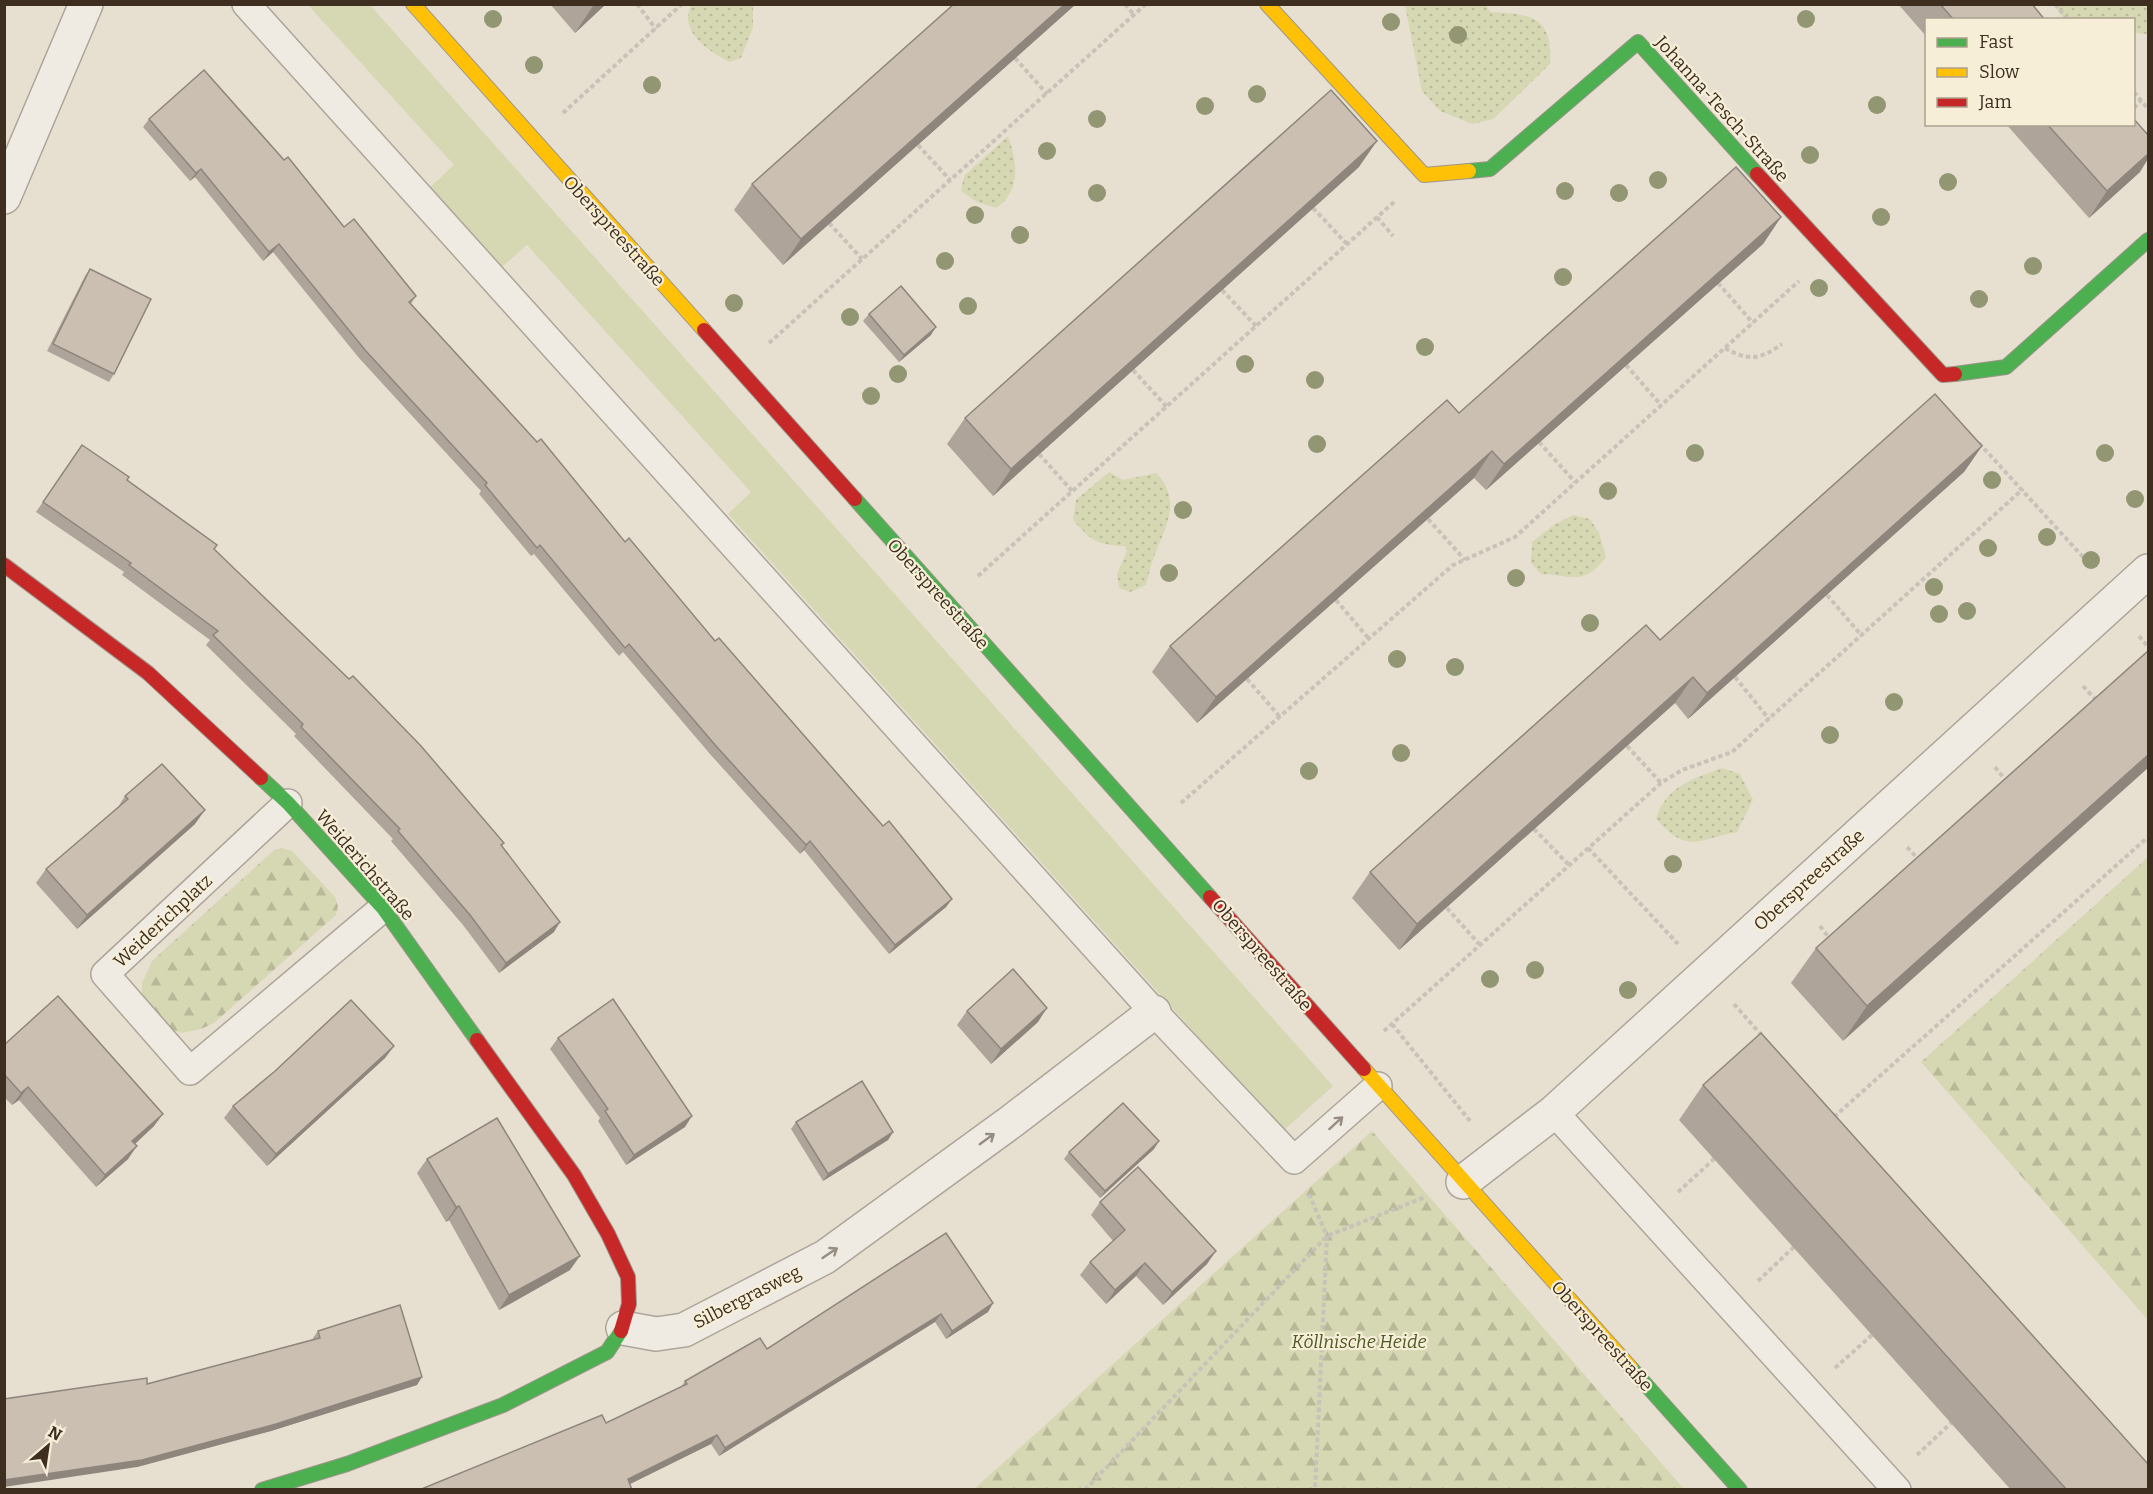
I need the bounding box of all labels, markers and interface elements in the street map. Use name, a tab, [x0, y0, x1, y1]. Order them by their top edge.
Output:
legend	[1925, 18, 2135, 126]
street label: Johanna-Tesch-Straße	[1650, 31, 1793, 187]
text: Fast	[1979, 31, 2014, 53]
text: Slow	[1979, 61, 2020, 83]
text: Jam	[1978, 91, 2012, 113]
street label: Oberspreestraße	[558, 171, 670, 291]
street label: Oberspreestraße	[882, 534, 994, 654]
street label: Weiderichstraße	[311, 805, 419, 925]
street label: Oberspreestraße	[1749, 824, 1869, 936]
street label: Weiderichplatz	[109, 870, 217, 972]
street label: Oberspreestraße	[1207, 894, 1317, 1016]
one-way arrow	[1328, 1116, 1343, 1130]
one-way arrow	[979, 1132, 995, 1145]
one-way arrow	[821, 1247, 838, 1259]
street label: Silbergrasweg	[689, 1260, 805, 1334]
street label: Oberspreestraße	[1546, 1276, 1658, 1396]
park label: Köllnische Heide	[1291, 1331, 1427, 1353]
north arrow	[18, 1416, 78, 1476]
text: N	[45, 1422, 65, 1445]

